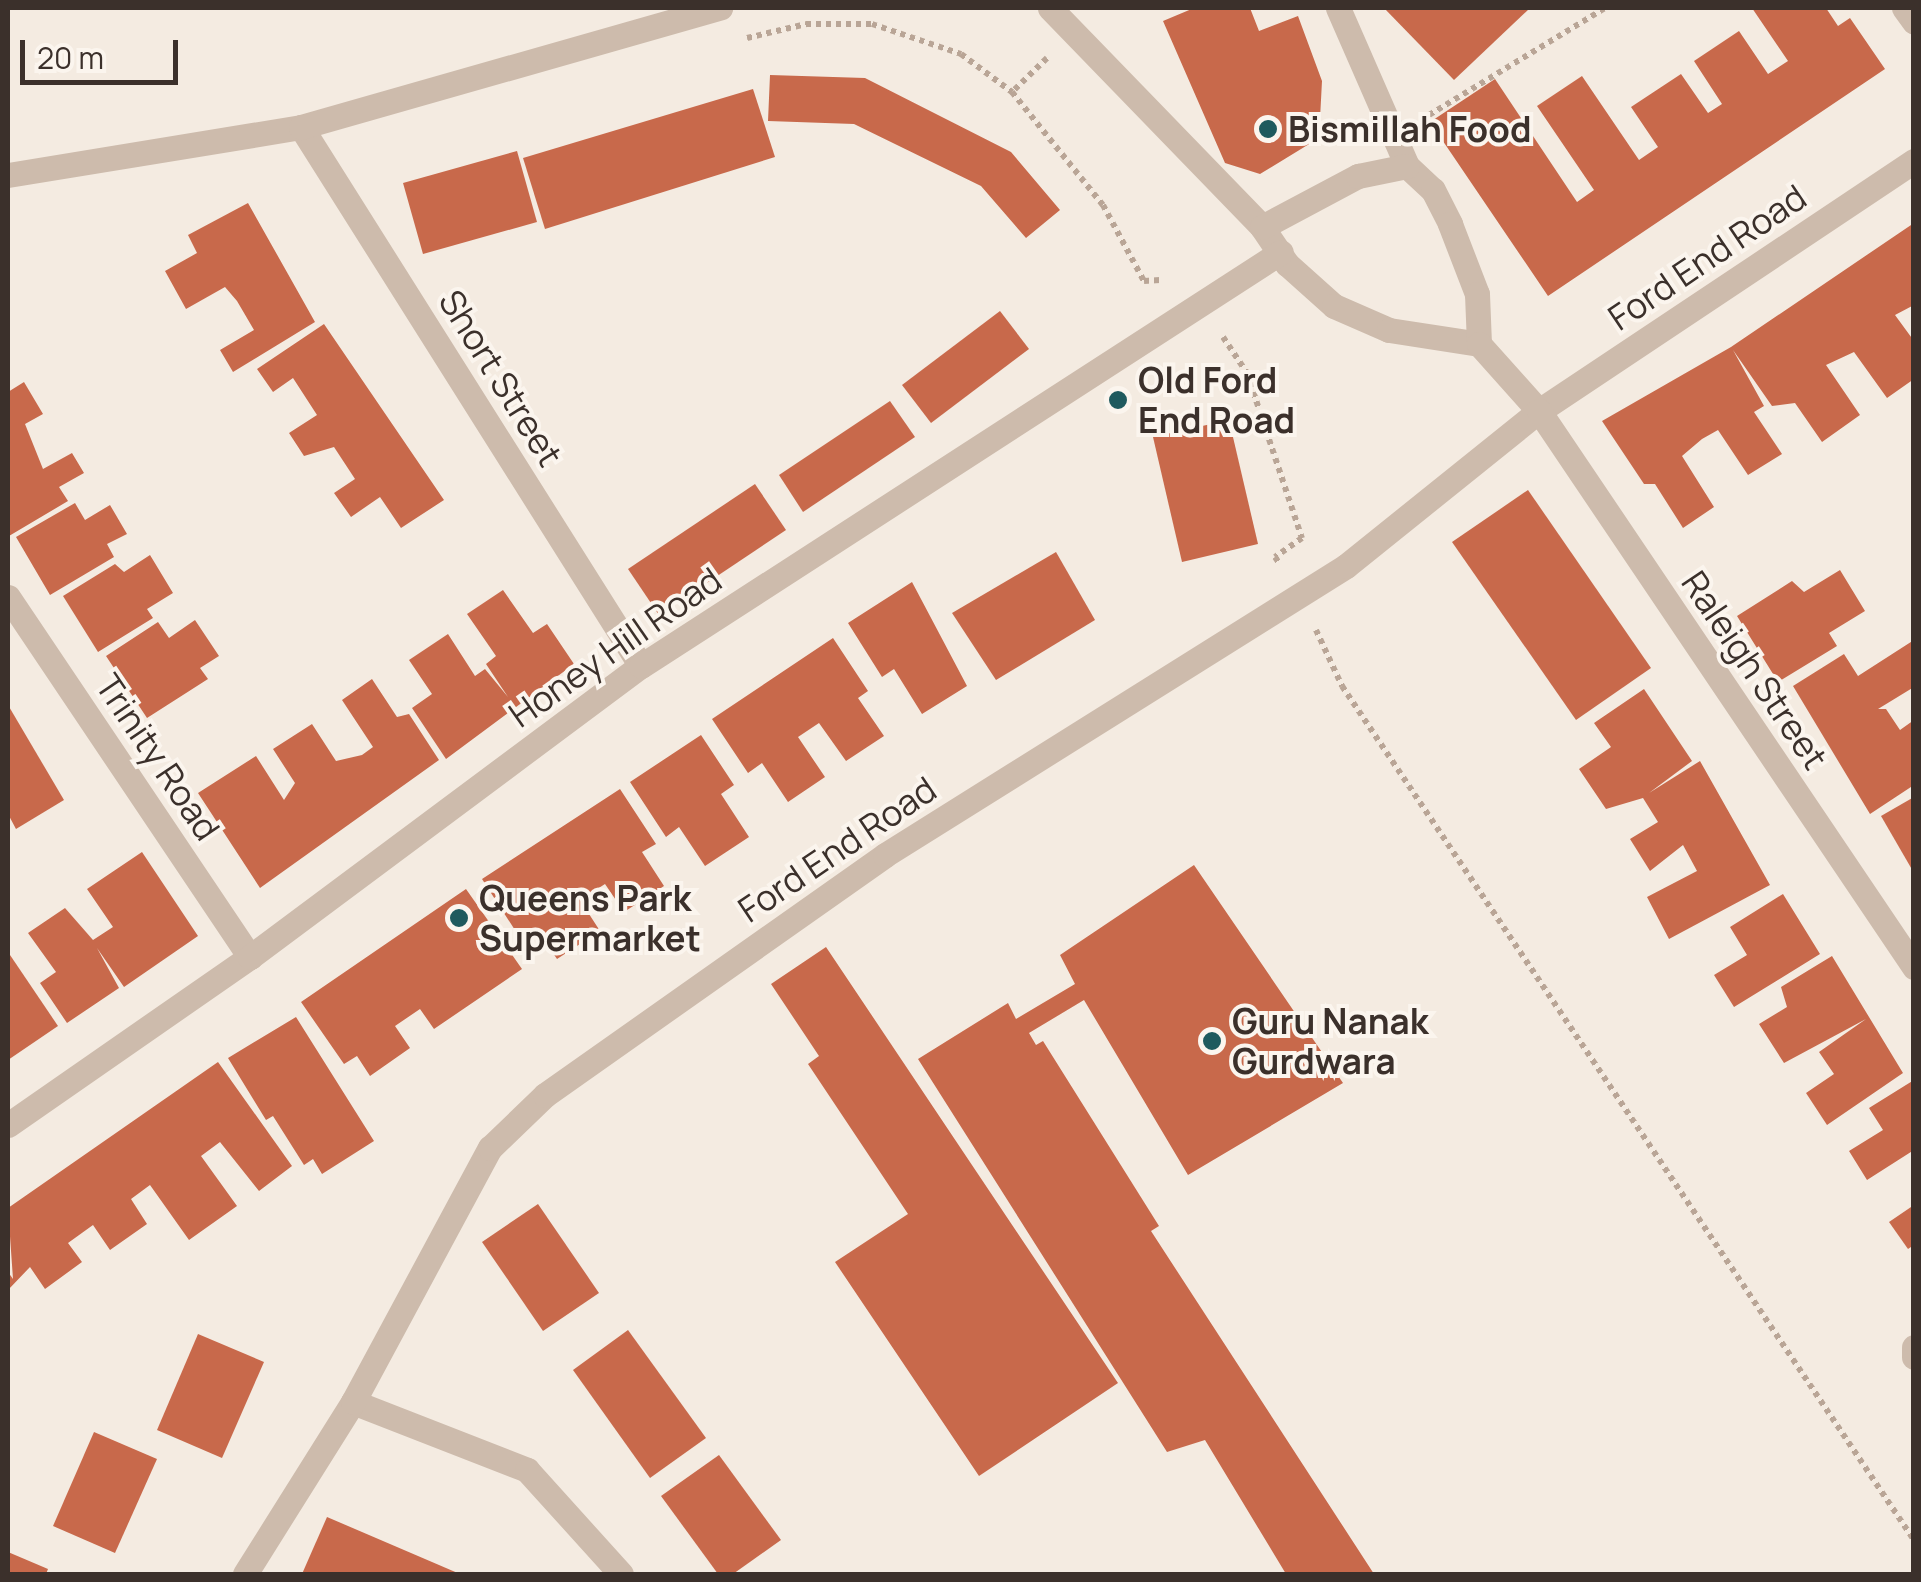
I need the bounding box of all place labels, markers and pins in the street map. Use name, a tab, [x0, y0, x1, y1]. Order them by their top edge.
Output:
place label: Bismillah Food	[1288, 108, 1531, 150]
marker: Bismillah Food	[1257, 118, 1279, 140]
place label: Old Ford End Road	[1138, 359, 1295, 441]
marker: Old Ford End Road	[1107, 389, 1129, 411]
place label: Queens Park Supermarket	[479, 877, 701, 959]
marker: Queens Park Supermarket	[448, 907, 470, 929]
place label: Guru Nanak Gurdwara	[1232, 1000, 1429, 1082]
marker: Guru Nanak Gurdwara	[1201, 1030, 1223, 1052]

